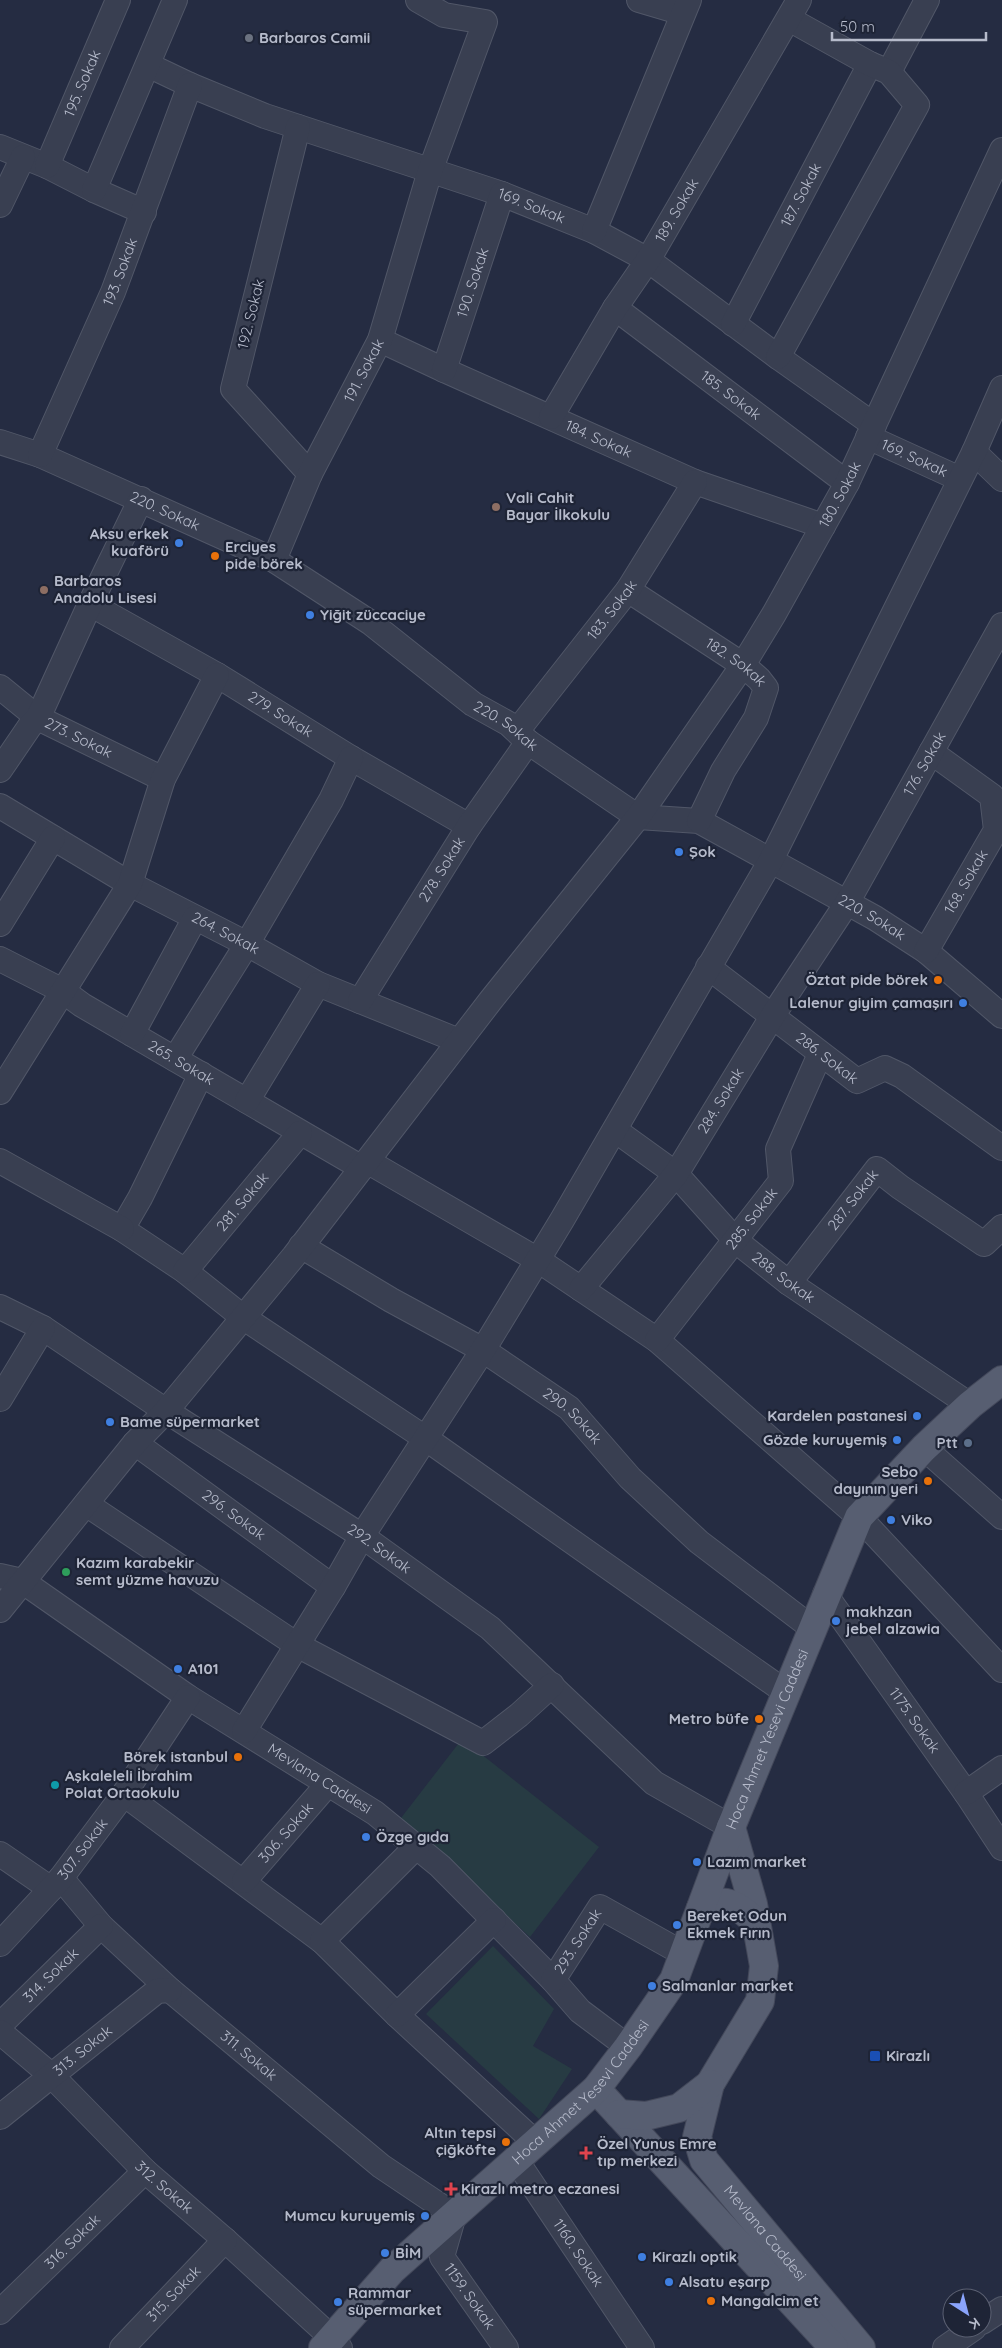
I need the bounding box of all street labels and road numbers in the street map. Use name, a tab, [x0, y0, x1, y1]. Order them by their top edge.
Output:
street label: 195. Sokak	[59, 47, 105, 120]
street label: 187. Sokak	[776, 159, 825, 230]
street label: 189. Sokak	[650, 175, 702, 246]
street label: 169. Sokak	[496, 183, 568, 227]
street label: 193. Sokak	[98, 235, 141, 309]
street label: 190. Sokak	[452, 245, 493, 320]
street label: 192. Sokak	[233, 277, 268, 351]
street label: 191. Sokak	[339, 335, 388, 405]
street label: 185. Sokak	[697, 366, 765, 424]
street label: 184. Sokak	[563, 415, 635, 462]
street label: 169. Sokak	[878, 434, 951, 481]
street label: 180. Sokak	[814, 458, 865, 531]
street label: 220. Sokak	[127, 487, 203, 535]
street label: 183. Sokak	[582, 576, 641, 643]
street label: 182. Sokak	[702, 633, 771, 690]
street label: 279. Sokak	[245, 687, 317, 741]
street label: 220. Sokak	[470, 696, 542, 755]
street label: 273. Sokak	[42, 713, 116, 762]
street label: 176. Sokak	[899, 728, 950, 799]
street label: 278. Sokak	[414, 833, 469, 905]
street label: 168. Sokak	[940, 846, 992, 917]
street label: 220. Sokak	[835, 890, 909, 944]
street label: 264. Sokak	[189, 907, 263, 958]
street label: 286. Sokak	[792, 1028, 863, 1088]
street label: 265. Sokak	[145, 1036, 218, 1089]
street label: 284. Sokak	[693, 1064, 748, 1137]
street label: 287. Sokak	[823, 1165, 882, 1234]
street label: 281. Sokak	[212, 1168, 272, 1235]
street label: 285. Sokak	[721, 1183, 781, 1253]
street label: 288. Sokak	[748, 1247, 819, 1307]
street label: 290. Sokak	[539, 1383, 606, 1448]
street label: 296. Sokak	[198, 1485, 270, 1544]
street label: 292. Sokak	[344, 1519, 415, 1577]
street label: Hoca Ahmet Yesevi Caddesi	[721, 1646, 812, 1832]
street label: 1175. Sokak	[885, 1684, 945, 1757]
street label: Mevlana Caddesi	[264, 1739, 375, 1818]
street label: 306. Sokak	[254, 1798, 317, 1867]
street label: 307. Sokak	[53, 1814, 112, 1883]
street label: 293. Sokak	[549, 1905, 605, 1977]
street label: 314. Sokak	[19, 1943, 82, 2006]
street label: Hoca Ahmet Yesevi Caddesi	[507, 2016, 653, 2168]
street label: 313. Sokak	[49, 2021, 116, 2080]
street label: 311. Sokak	[217, 2026, 281, 2084]
street label: 312. Sokak	[131, 2156, 197, 2217]
street label: Mevlana Caddesi	[720, 2181, 811, 2285]
street label: 316. Sokak	[40, 2210, 104, 2273]
street label: 1160. Sokak	[549, 2215, 608, 2290]
street label: 1159. Sokak	[440, 2259, 500, 2333]
street label: 315. Sokak	[142, 2261, 205, 2326]

